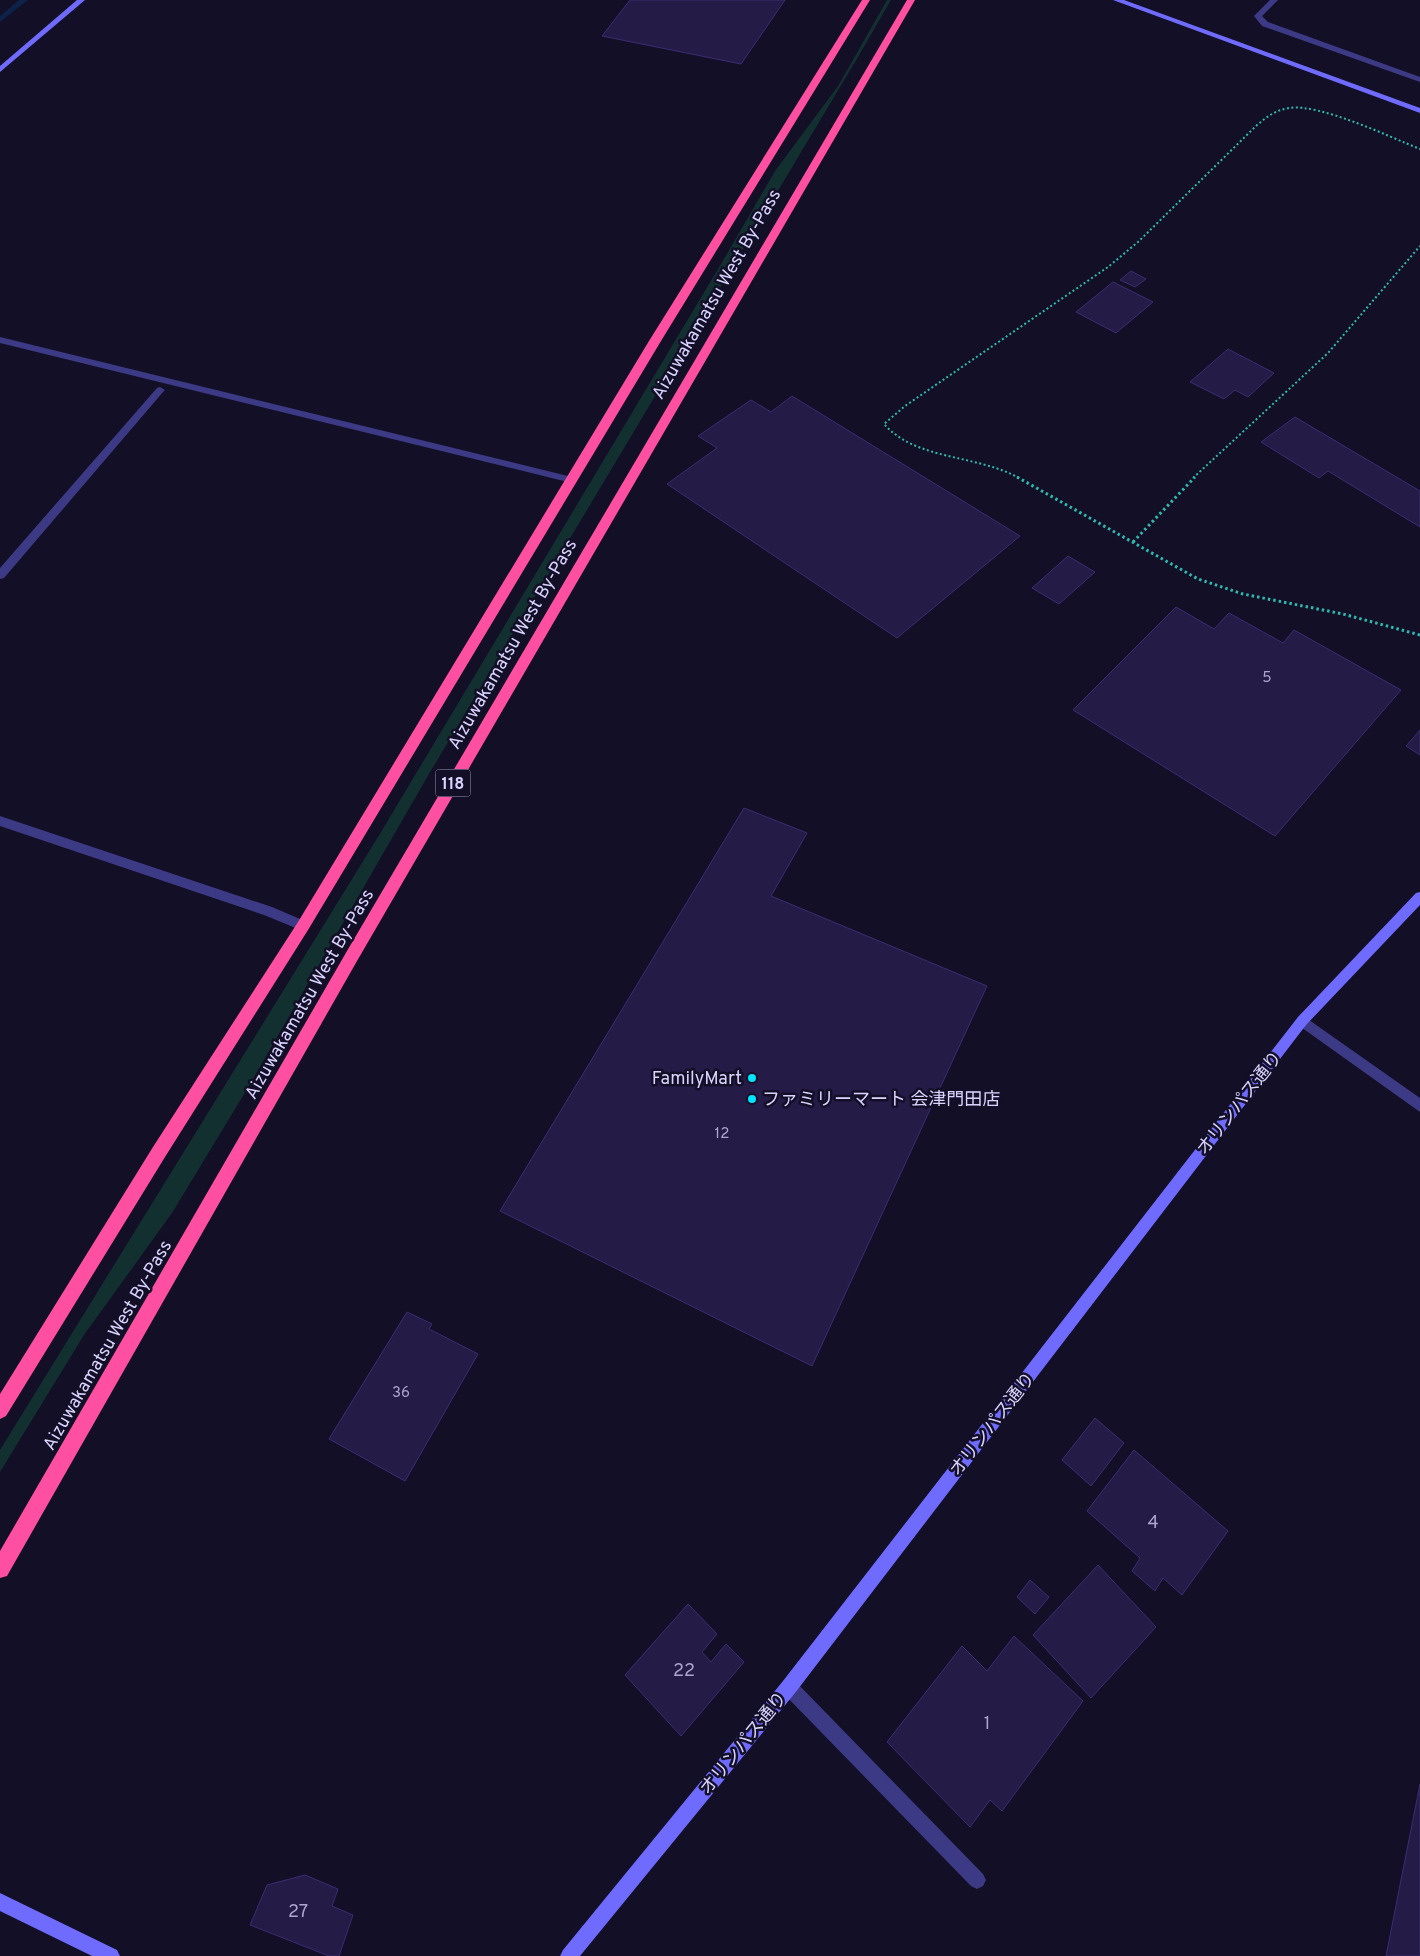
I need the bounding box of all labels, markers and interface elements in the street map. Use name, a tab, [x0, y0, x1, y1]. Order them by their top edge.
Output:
street label: Aizuwakamatsu West By-Pass	[648, 185, 787, 404]
street label: Aizuwakamatsu West By-Pass	[444, 535, 583, 754]
house number: 5	[1262, 669, 1272, 688]
road number: 118	[436, 770, 470, 796]
street label: Aizuwakamatsu West By-Pass	[241, 885, 380, 1104]
street label: オリンパス通り	[1192, 1047, 1288, 1161]
place label: FamilyMart	[652, 1068, 742, 1091]
marker: FamilyMart	[746, 1072, 758, 1084]
place label: ファミリーマート 会津門田店	[762, 1089, 1000, 1112]
marker: ファミリーマート 会津門田店	[746, 1093, 758, 1105]
house number: 12	[715, 1125, 729, 1144]
street label: Aizuwakamatsu West By-Pass	[39, 1236, 178, 1455]
street label: オリンパス通り	[945, 1368, 1041, 1482]
house number: 36	[392, 1384, 410, 1403]
house number: 4	[1147, 1512, 1159, 1535]
house number: 22	[673, 1660, 695, 1683]
street label: オリンパス通り	[696, 1688, 793, 1800]
house number: 1	[984, 1713, 990, 1736]
house number: 27	[288, 1901, 308, 1924]

